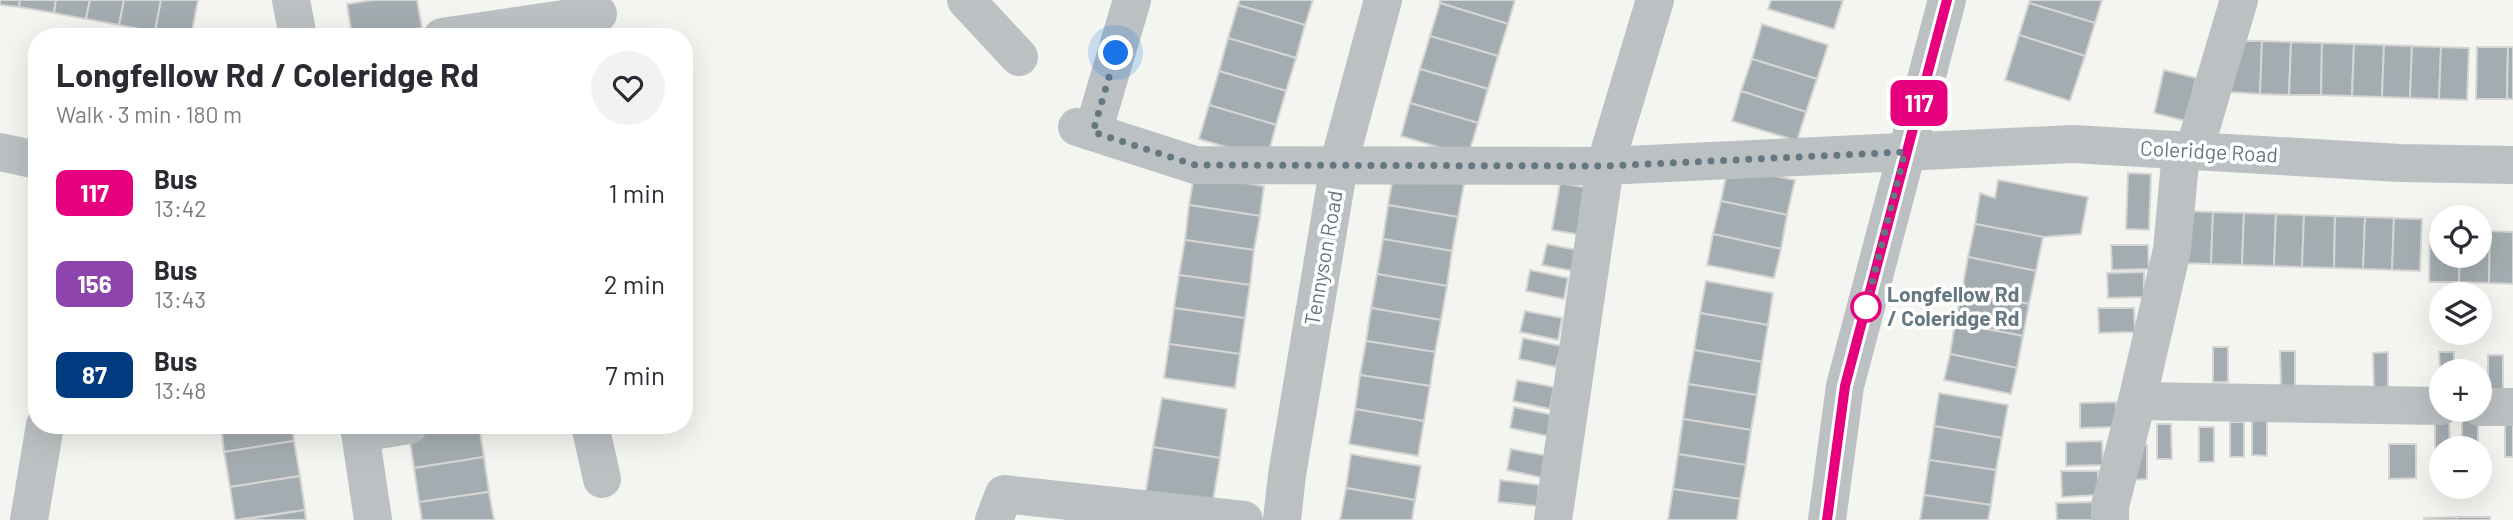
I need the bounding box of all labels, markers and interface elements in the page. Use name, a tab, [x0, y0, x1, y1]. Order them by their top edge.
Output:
your location	[1098, 35, 1133, 70]
button: heart	[591, 51, 665, 125]
text: Longfellow Rd / Coleridge Rd	[56, 54, 479, 94]
line badge: 117	[1879, 80, 1959, 126]
text: 117	[1904, 88, 1934, 117]
text: Walk · 3 min · 180 m	[56, 100, 242, 128]
street label: Coleridge Road	[2140, 134, 2278, 167]
text: Bus	[154, 163, 197, 194]
text: 1 min	[609, 177, 665, 208]
text: 117	[80, 178, 109, 207]
street label: Tennyson Road	[1298, 188, 1347, 327]
text: 13:42	[154, 194, 207, 222]
map controls	[2429, 205, 2492, 499]
button: locate	[2429, 205, 2492, 268]
text: Bus	[154, 254, 197, 285]
text: 2 min	[604, 268, 665, 299]
text: 156	[77, 269, 112, 298]
place label: Longfellow Rd / Coleridge Rd	[1887, 281, 2019, 330]
button: layers	[2429, 282, 2492, 345]
text: 13:43	[154, 285, 206, 313]
marker: Longfellow Rd / Coleridge Rd	[1851, 292, 1881, 322]
text: Bus	[154, 345, 197, 376]
text: 7 min	[605, 359, 665, 390]
button: +	[2429, 359, 2492, 422]
text: 87	[82, 360, 107, 389]
text: 13:48	[154, 376, 206, 404]
button: −	[2429, 436, 2492, 499]

